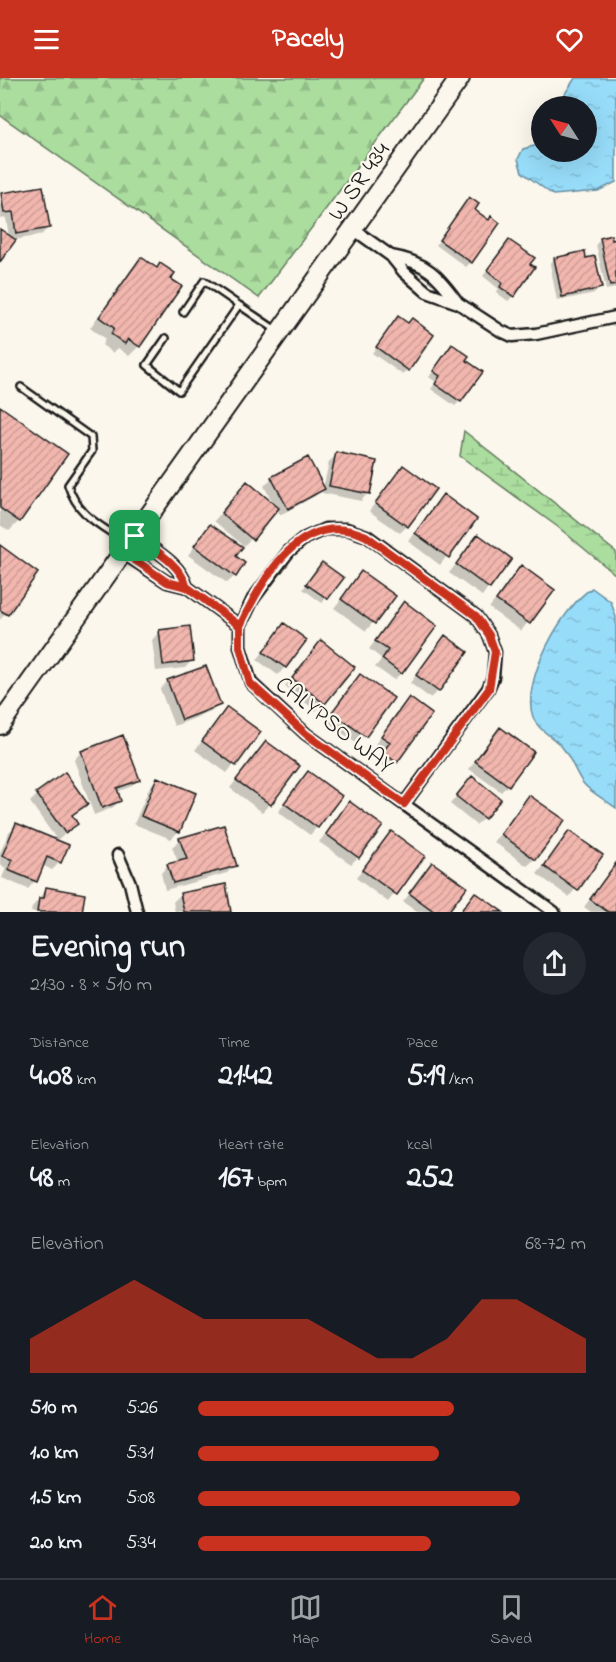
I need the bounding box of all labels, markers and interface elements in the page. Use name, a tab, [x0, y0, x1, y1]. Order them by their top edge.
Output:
text: Pacely	[272, 20, 344, 59]
icon: menu	[30, 23, 63, 56]
icon: heart	[553, 23, 586, 56]
north arrow	[531, 96, 597, 162]
map controls	[531, 96, 597, 162]
street label: W SR 434	[320, 136, 400, 229]
pin	[109, 510, 160, 561]
icon: arrive	[118, 519, 151, 552]
street label: CALYPSO WAY	[267, 669, 400, 783]
text: Evening run	[30, 924, 185, 972]
button: share	[523, 932, 586, 995]
text: 21:30 · 8 × 510 m	[30, 971, 152, 1000]
text: Distance	[30, 1031, 89, 1055]
text: Time	[218, 1031, 250, 1055]
text: Pace	[407, 1031, 438, 1055]
text: 4.08	[30, 1055, 73, 1099]
text: 21:42	[218, 1055, 273, 1099]
text: 5:19	[407, 1055, 445, 1099]
text: km	[73, 1068, 96, 1092]
text: /km	[445, 1068, 473, 1092]
text: Elevation	[30, 1133, 89, 1157]
text: Heart rate	[218, 1133, 284, 1157]
text: kcal	[407, 1133, 432, 1157]
text: 48	[30, 1157, 54, 1201]
text: 167	[218, 1157, 253, 1201]
text: 252	[407, 1157, 454, 1201]
text: m	[54, 1170, 70, 1194]
text: bpm	[253, 1170, 287, 1194]
text: Elevation	[30, 1230, 104, 1259]
text: 68–72 m	[525, 1230, 586, 1259]
text: 510 m	[30, 1394, 77, 1423]
text: 5:26	[126, 1394, 158, 1423]
text: 1.0 km	[30, 1439, 78, 1468]
text: 5:31	[126, 1439, 154, 1468]
text: 1.5 km	[30, 1484, 81, 1513]
text: 5:08	[126, 1484, 155, 1513]
text: 2.0 km	[30, 1529, 82, 1558]
text: 5:34	[126, 1529, 156, 1558]
tab: Home	[84, 1591, 121, 1651]
tab: Map	[289, 1591, 322, 1651]
tab: Saved	[490, 1591, 532, 1651]

